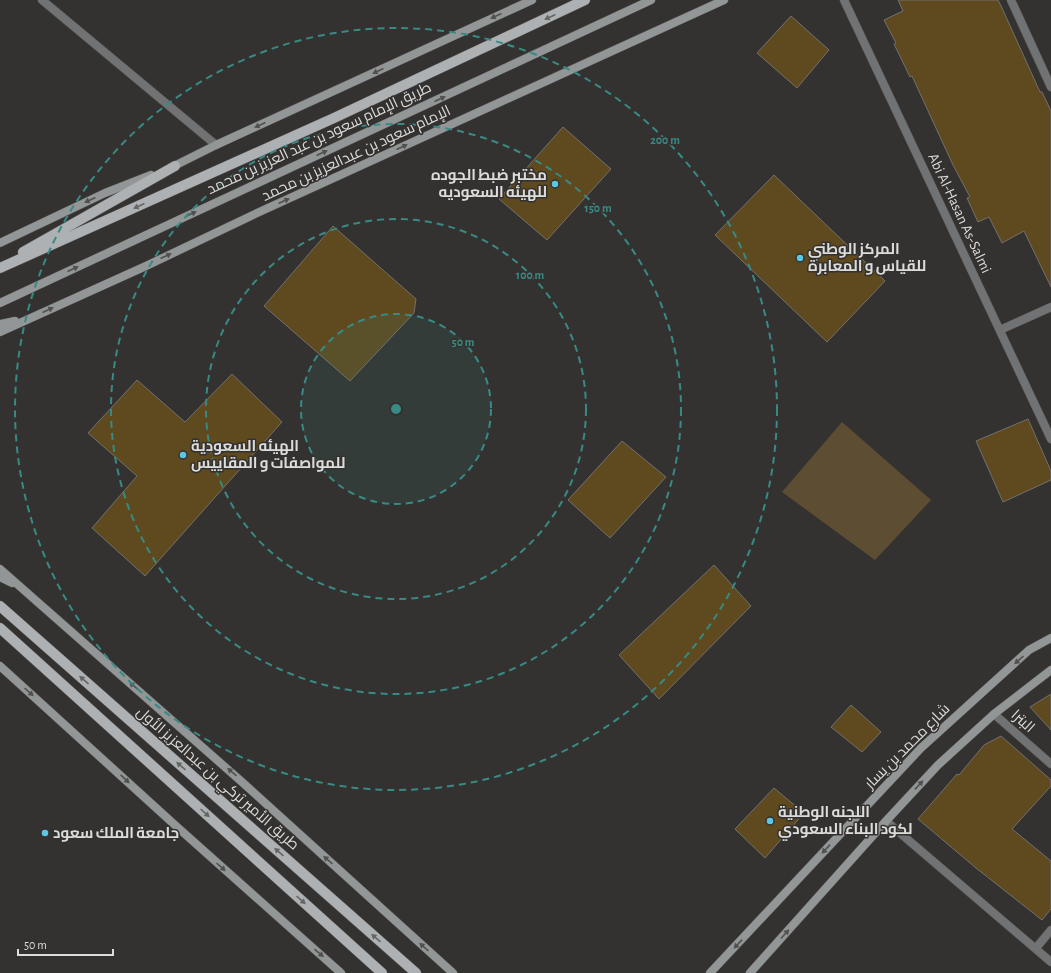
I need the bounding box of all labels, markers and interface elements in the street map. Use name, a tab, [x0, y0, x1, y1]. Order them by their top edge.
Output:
one-way arrow	[491, 13, 502, 19]
one-way arrow	[544, 14, 555, 20]
one-way arrow	[373, 68, 384, 74]
street label: طريق الإمام سعود بن عبد العزيز بن محمد	[205, 80, 435, 199]
one-way arrow	[434, 96, 445, 102]
street label: الإمام سعود بن عبدالعزيز بن محمد	[260, 103, 454, 206]
one-way arrow	[255, 122, 266, 128]
text: 200 m	[650, 134, 680, 146]
one-way arrow	[397, 144, 408, 150]
one-way arrow	[316, 150, 327, 156]
street label: Abi Al-Hasan As-Salmi	[925, 151, 994, 275]
place label: مختبر ضبط الجوده للهيئه السعوديه	[431, 168, 547, 201]
marker: مختبر ضبط الجوده للهيئه السعوديه	[550, 179, 560, 189]
one-way arrow	[85, 197, 96, 203]
one-way arrow	[279, 198, 290, 204]
text: 150 m	[584, 202, 612, 214]
one-way arrow	[134, 203, 145, 209]
one-way arrow	[186, 211, 197, 217]
place label: المركز الوطني للقياس و المعابرة	[808, 242, 926, 275]
one-way arrow	[161, 253, 172, 259]
marker: المركز الوطني للقياس و المعابرة	[795, 253, 805, 263]
one-way arrow	[68, 266, 79, 272]
text: 100 m	[516, 269, 544, 281]
one-way arrow	[43, 307, 54, 313]
text: 50 m	[452, 336, 475, 348]
centre of rings	[389, 402, 403, 416]
place label: الهيئه السعودية للمواصفات و المقاييس	[191, 439, 346, 472]
marker: الهيئه السعودية للمواصفات و المقاييس	[178, 450, 188, 460]
one-way arrow	[1014, 655, 1024, 665]
one-way arrow	[79, 675, 89, 685]
one-way arrow	[129, 682, 139, 691]
one-way arrow	[24, 687, 34, 697]
street label: شارع محمد بن يسار	[861, 700, 955, 794]
street label: طريق الأمير تركي بن عبدالعزيز الأول	[131, 704, 302, 856]
street label: البترا	[1007, 707, 1037, 736]
one-way arrow	[177, 762, 186, 771]
one-way arrow	[226, 768, 237, 777]
one-way arrow	[120, 775, 130, 784]
one-way arrow	[915, 780, 924, 790]
place label: اللجنه الوطنية لكود البناء السعودي	[778, 805, 913, 841]
one-way arrow	[200, 808, 210, 818]
marker: اللجنه الوطنية لكود البناء السعودي	[765, 816, 775, 826]
place label: جامعة الملك سعود	[53, 826, 179, 842]
marker: جامعة الملك سعود	[40, 828, 50, 838]
one-way arrow	[821, 844, 831, 854]
one-way arrow	[274, 847, 284, 857]
one-way arrow	[323, 855, 333, 864]
one-way arrow	[216, 862, 226, 871]
one-way arrow	[297, 895, 306, 904]
one-way arrow	[781, 928, 790, 939]
scale bar	[18, 931, 113, 957]
one-way arrow	[372, 934, 381, 943]
text: 50 m	[24, 939, 47, 951]
one-way arrow	[733, 939, 742, 949]
one-way arrow	[420, 943, 429, 952]
one-way arrow	[314, 948, 323, 957]

